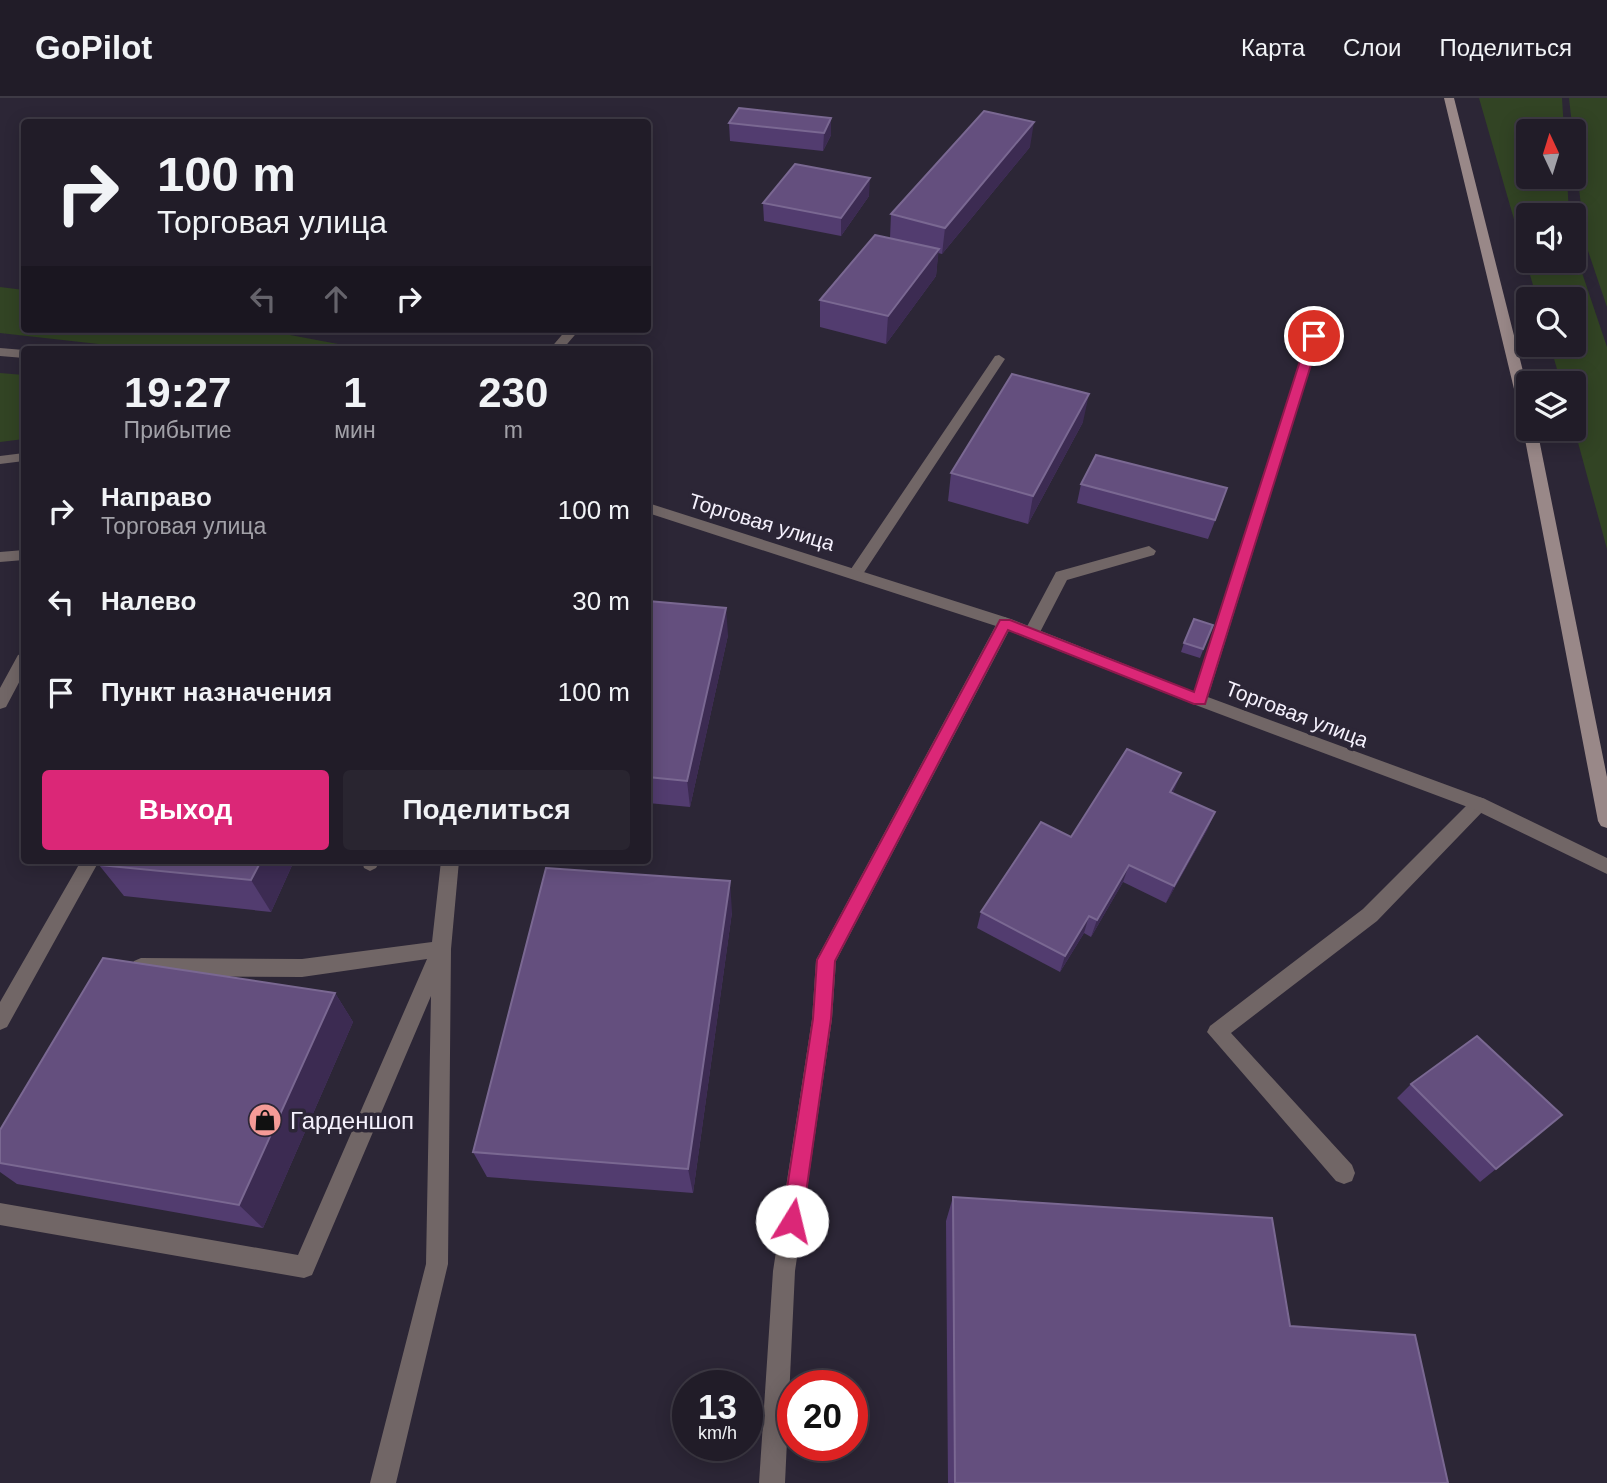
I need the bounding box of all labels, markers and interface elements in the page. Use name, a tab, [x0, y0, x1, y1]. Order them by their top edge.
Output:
text: GoPilot	[35, 29, 152, 66]
text: Карта	[1241, 34, 1305, 61]
text: Слои	[1343, 34, 1401, 61]
text: Поделиться	[1439, 34, 1572, 61]
north arrow	[1516, 119, 1586, 189]
map controls	[1516, 119, 1586, 441]
icon: right	[42, 147, 133, 238]
text: 100 m	[157, 147, 296, 201]
button: sound	[1516, 203, 1586, 273]
text: Торговая улица	[157, 204, 387, 240]
icon: left	[244, 280, 282, 318]
icon: ahead	[317, 280, 355, 318]
icon: right	[390, 280, 428, 318]
button: search	[1516, 287, 1586, 357]
pin	[1284, 306, 1344, 366]
icon: arrive	[1295, 317, 1333, 355]
text: 19:27	[124, 369, 231, 416]
text: 1	[343, 369, 367, 416]
text: 230	[478, 369, 548, 416]
button: layers	[1516, 371, 1586, 441]
text: Прибытие	[124, 417, 232, 443]
text: мин	[334, 417, 376, 443]
text: m	[504, 417, 523, 443]
text: Направо	[101, 482, 212, 512]
street label: Торговая улица	[686, 489, 838, 555]
icon: right	[42, 492, 80, 530]
text: 100 m	[558, 495, 630, 525]
text: Торговая улица	[101, 513, 266, 539]
icon: left	[42, 583, 80, 621]
text: Налево	[101, 586, 196, 616]
text: 30 m	[572, 586, 630, 616]
icon: arrive	[42, 674, 80, 712]
street label: Торговая улица	[1222, 676, 1372, 752]
text: Пункт назначения	[101, 677, 332, 707]
text: 100 m	[558, 677, 630, 707]
button: Выход	[42, 770, 329, 850]
button: Поделиться	[343, 770, 630, 850]
shop icon: Гарденшоп	[246, 1101, 284, 1139]
place label: Гарденшоп	[290, 1107, 414, 1134]
position arrow	[755, 1184, 829, 1258]
speed limit sign: 20	[777, 1370, 868, 1461]
text: 13	[698, 1387, 737, 1426]
text: km/h	[698, 1423, 737, 1443]

